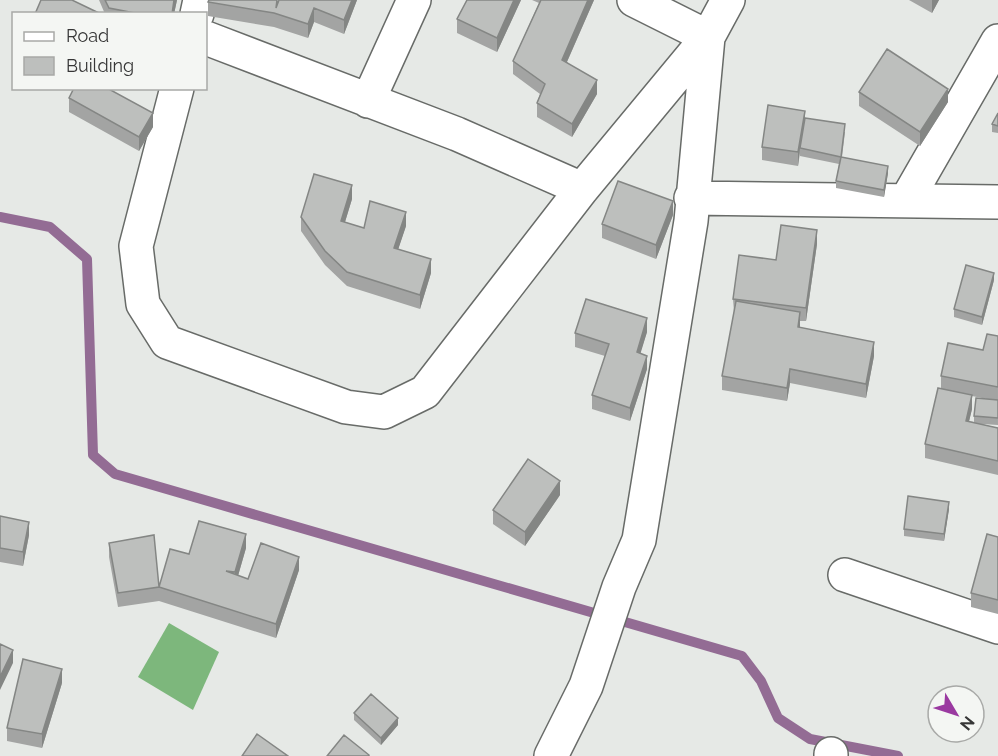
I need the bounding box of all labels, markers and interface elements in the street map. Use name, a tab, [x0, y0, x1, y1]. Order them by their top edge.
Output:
legend	[12, 12, 207, 90]
text: Road	[66, 25, 109, 46]
text: Building	[66, 55, 134, 76]
north arrow	[926, 684, 986, 744]
text: N	[956, 712, 978, 734]

